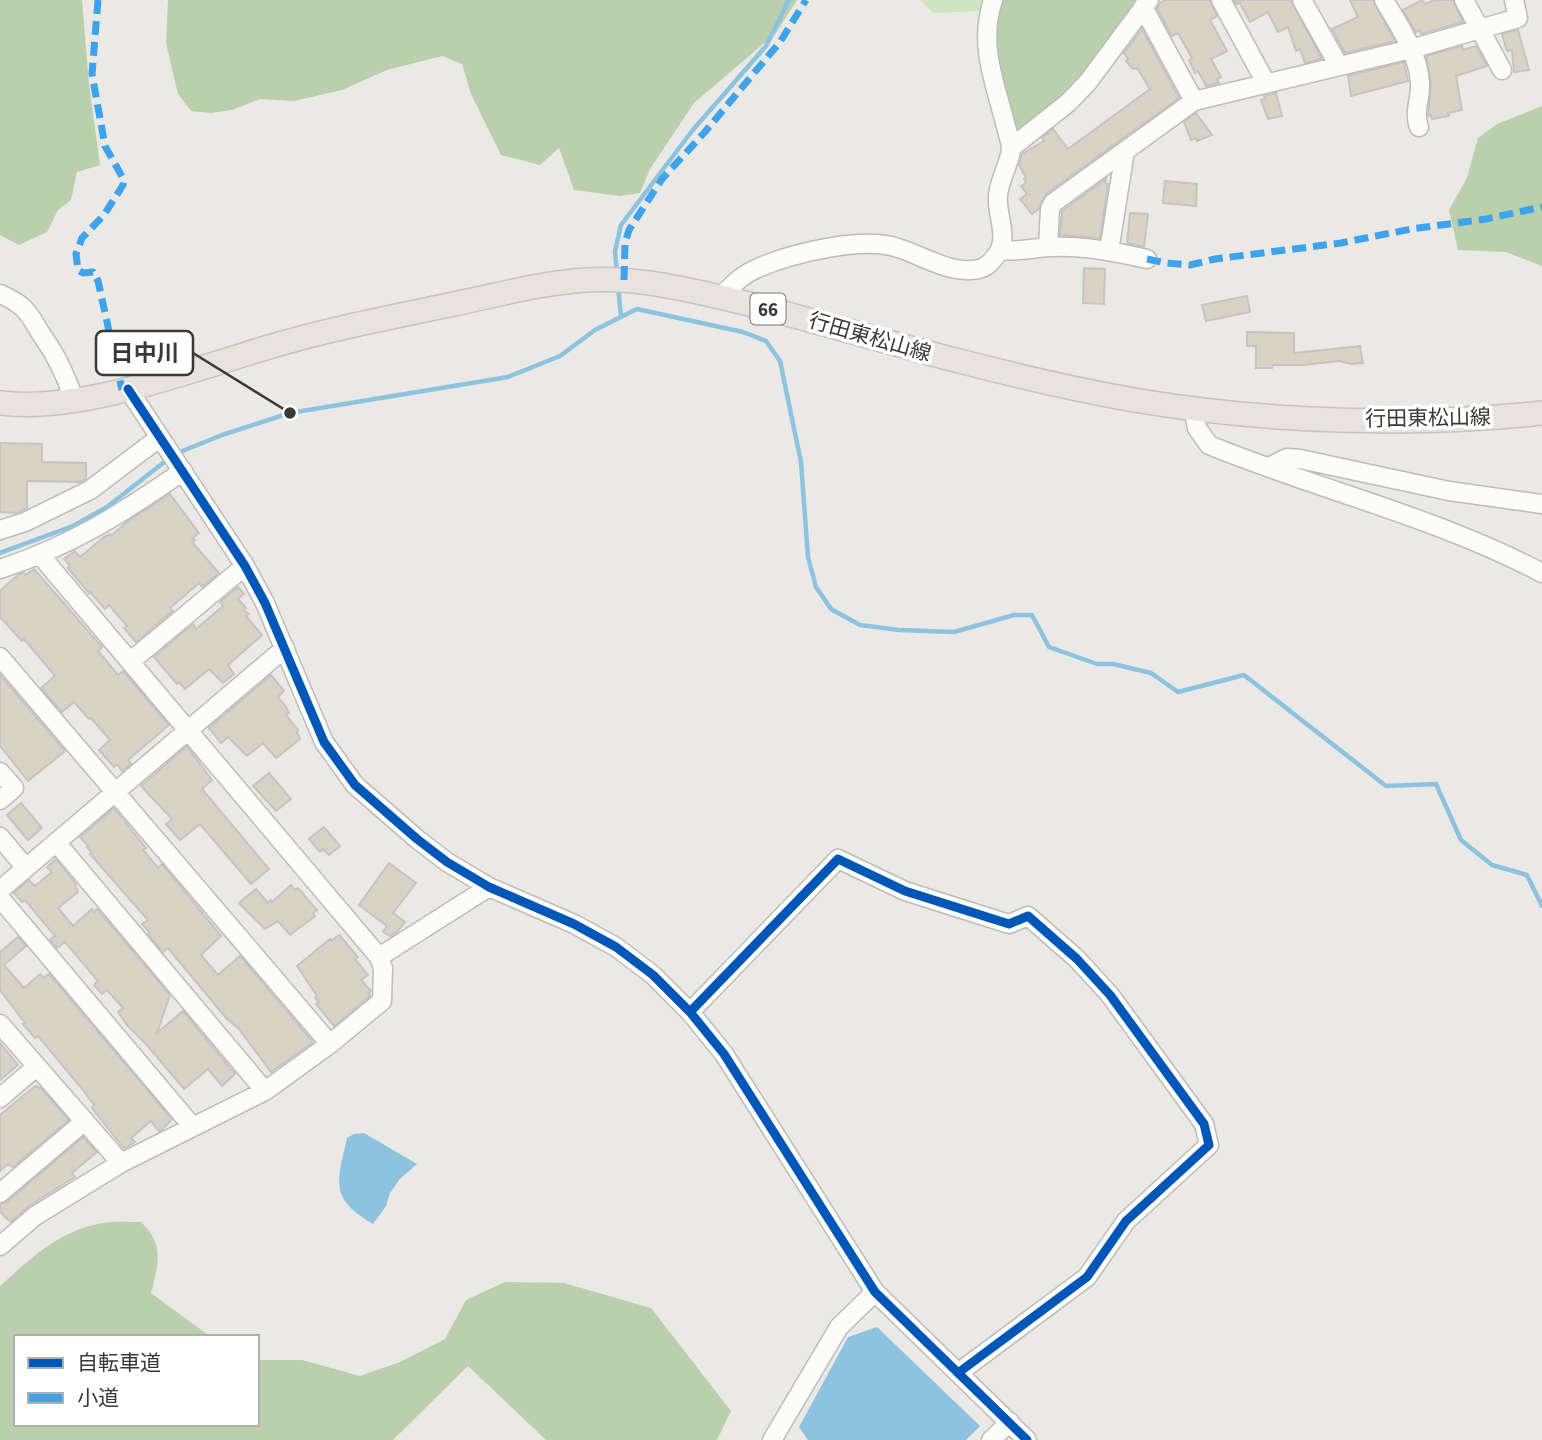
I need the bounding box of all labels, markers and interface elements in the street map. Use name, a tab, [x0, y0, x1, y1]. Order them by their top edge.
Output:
road number: 66	[750, 294, 786, 324]
street label: 行田東松山線	[805, 305, 935, 369]
callout: 日中川	[96, 331, 193, 375]
text: 日中川	[111, 337, 180, 370]
street label: 行田東松山線	[1365, 402, 1491, 434]
legend	[14, 1335, 259, 1426]
text: 自転車道	[77, 1348, 161, 1378]
text: 小道	[77, 1383, 119, 1413]

